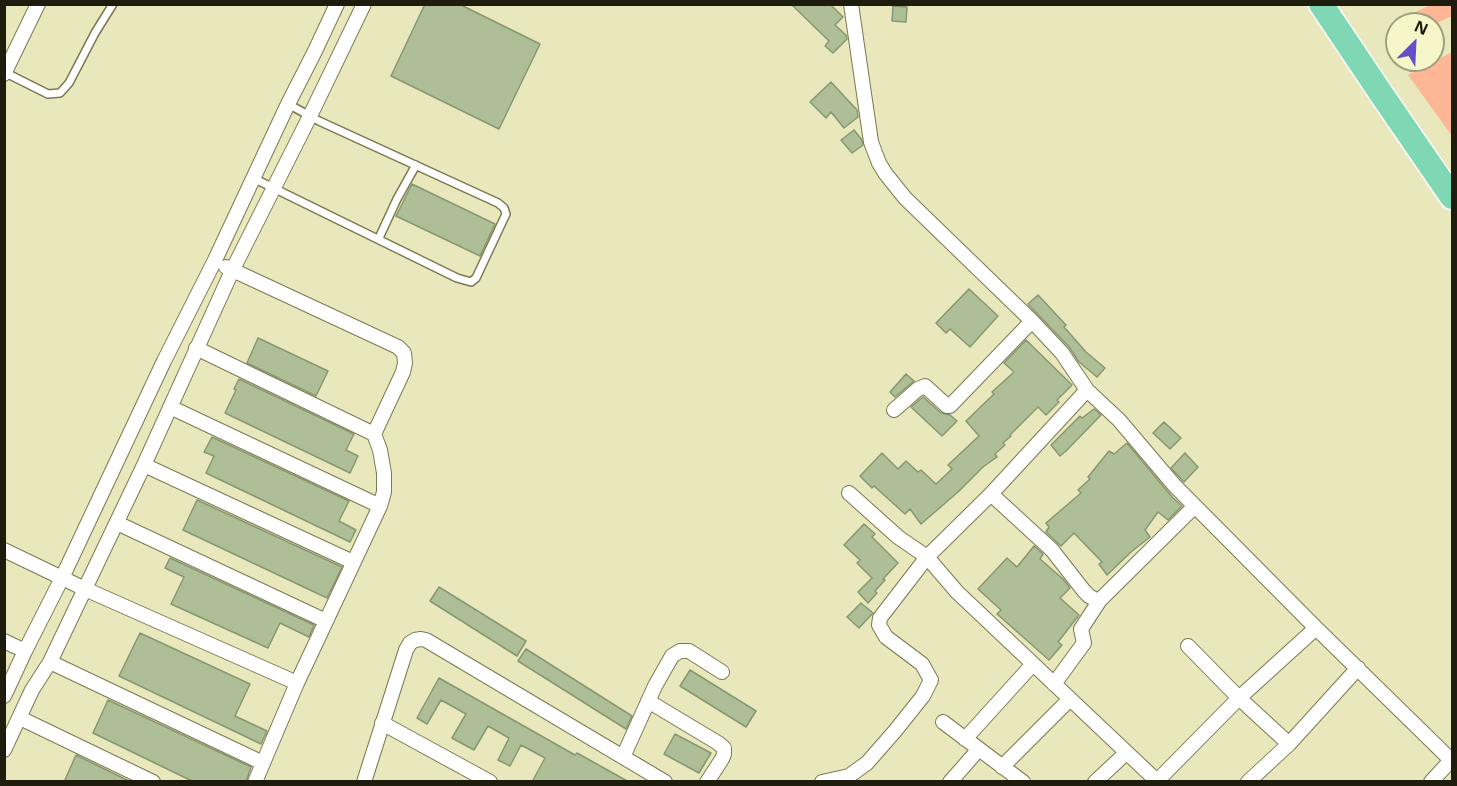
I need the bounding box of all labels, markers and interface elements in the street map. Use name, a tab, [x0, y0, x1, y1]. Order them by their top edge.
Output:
north arrow	[1385, 12, 1445, 72]
text: N	[1411, 15, 1432, 40]

